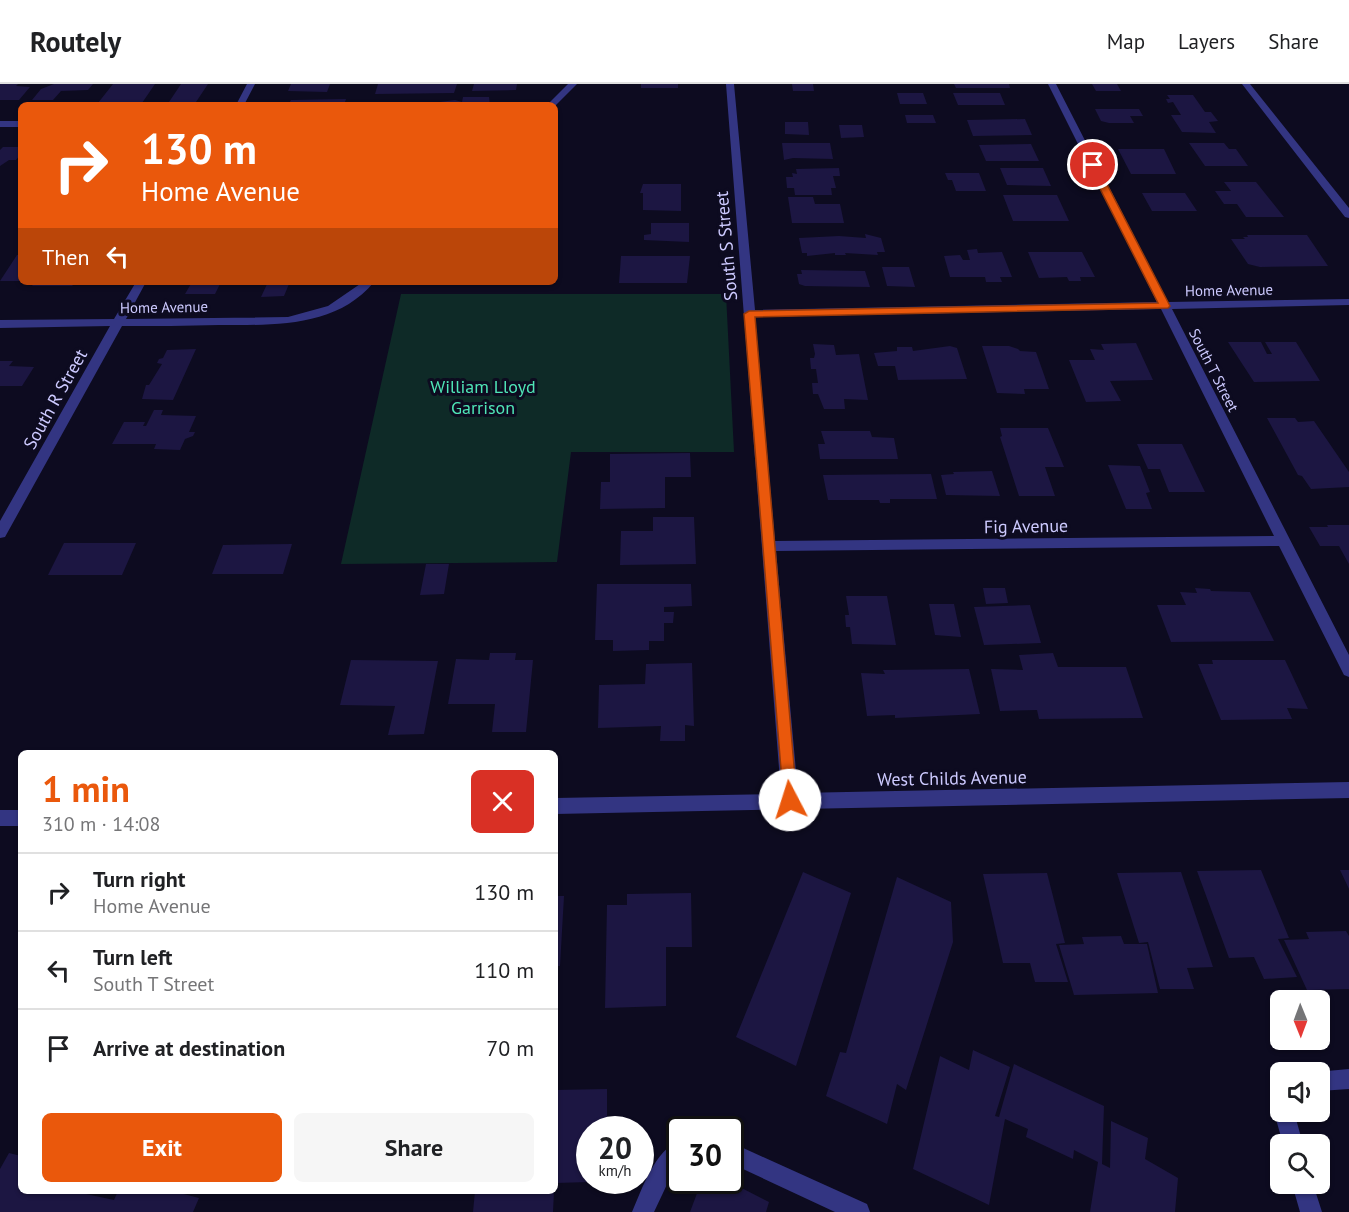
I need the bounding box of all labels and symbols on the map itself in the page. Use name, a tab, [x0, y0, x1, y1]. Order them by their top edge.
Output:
pin	[1067, 139, 1118, 190]
street label: South S Street	[710, 190, 742, 302]
street label: Home Avenue	[1185, 280, 1273, 300]
street label: Home Avenue	[120, 297, 208, 317]
street label: South T Street	[1185, 325, 1243, 415]
street label: South R Street	[18, 345, 92, 453]
park label: William Lloyd Garrison	[430, 375, 536, 419]
street label: Fig Avenue	[984, 514, 1068, 538]
street label: West Childs Avenue	[877, 765, 1027, 791]
position arrow	[758, 768, 822, 832]
north arrow	[1270, 990, 1330, 1050]
speed limit sign: 30	[666, 1116, 744, 1194]

